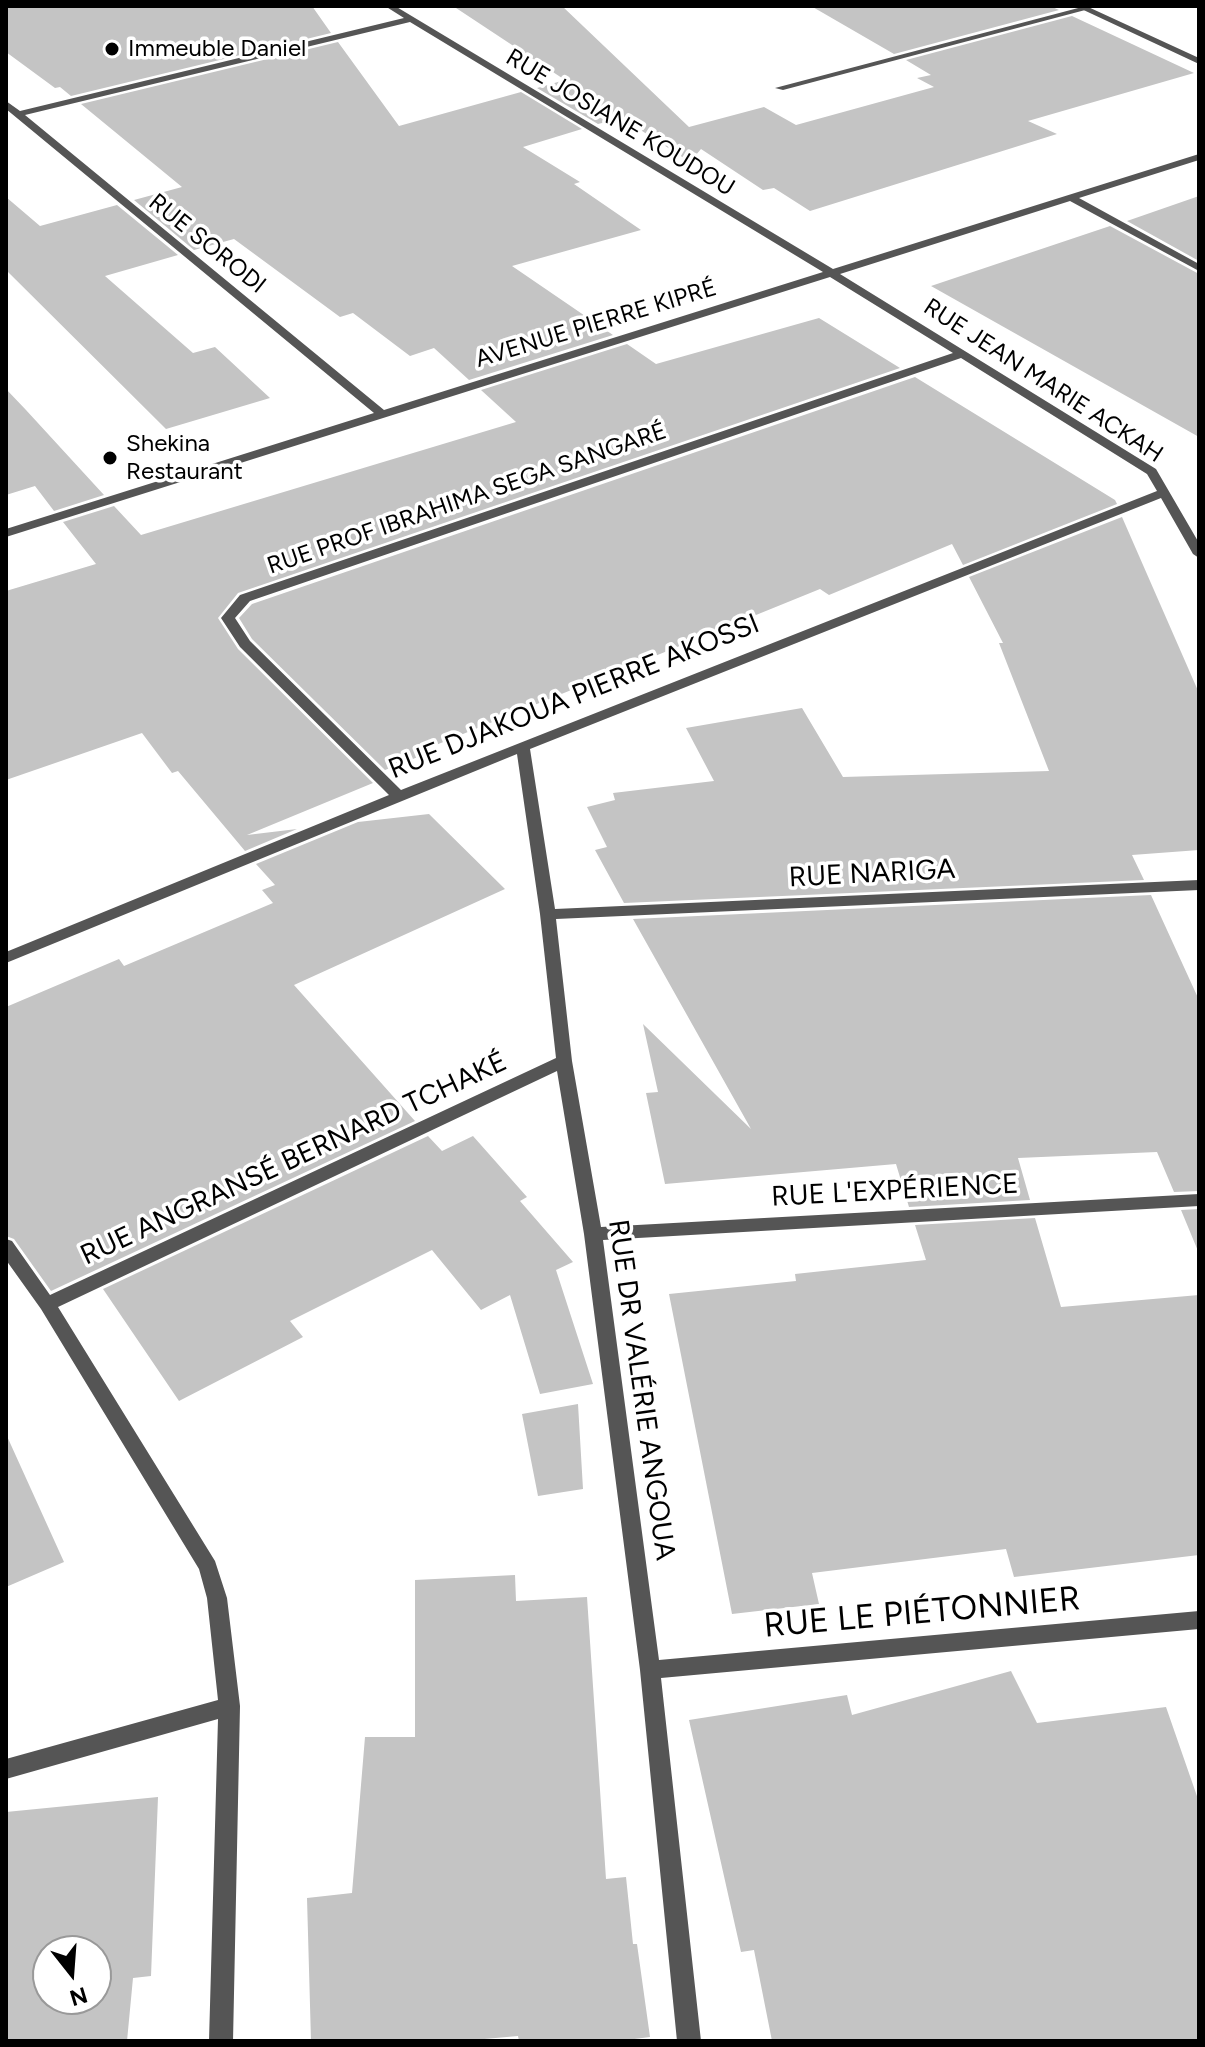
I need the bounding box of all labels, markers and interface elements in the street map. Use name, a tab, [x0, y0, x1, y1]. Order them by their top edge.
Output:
place label: Immeuble Daniel	[128, 35, 306, 63]
marker: Immeuble Daniel	[103, 40, 121, 58]
street label: RUE JOSIANE KOUDOU	[500, 43, 740, 203]
street label: RUE SORODI	[143, 188, 271, 300]
street label: AVENUE PIERRE KIPRÉ	[472, 274, 720, 374]
street label: RUE JEAN MARIE ACKAH	[918, 293, 1168, 469]
street label: RUE PROF IBRAHIMA SEGA SANGARÉ	[264, 417, 670, 581]
place label: Shekina Restaurant	[126, 430, 243, 486]
marker: Shekina Restaurant	[101, 449, 119, 467]
street label: RUE DJAKOUA PIERRE AKOSSI	[384, 607, 764, 787]
street label: RUE NARIGA	[788, 853, 956, 895]
street label: RUE ANGRANSÉ BERNARD TCHAKÉ	[76, 1045, 512, 1273]
street label: RUE L'EXPÉRIENCE	[770, 1168, 1020, 1214]
street label: RUE DR VALÉRIE ANGOUA	[600, 1217, 682, 1563]
street label: RUE LE PIÉTONNIER	[762, 1579, 1082, 1647]
north arrow	[32, 1935, 112, 2015]
text: N	[67, 1981, 91, 2012]

